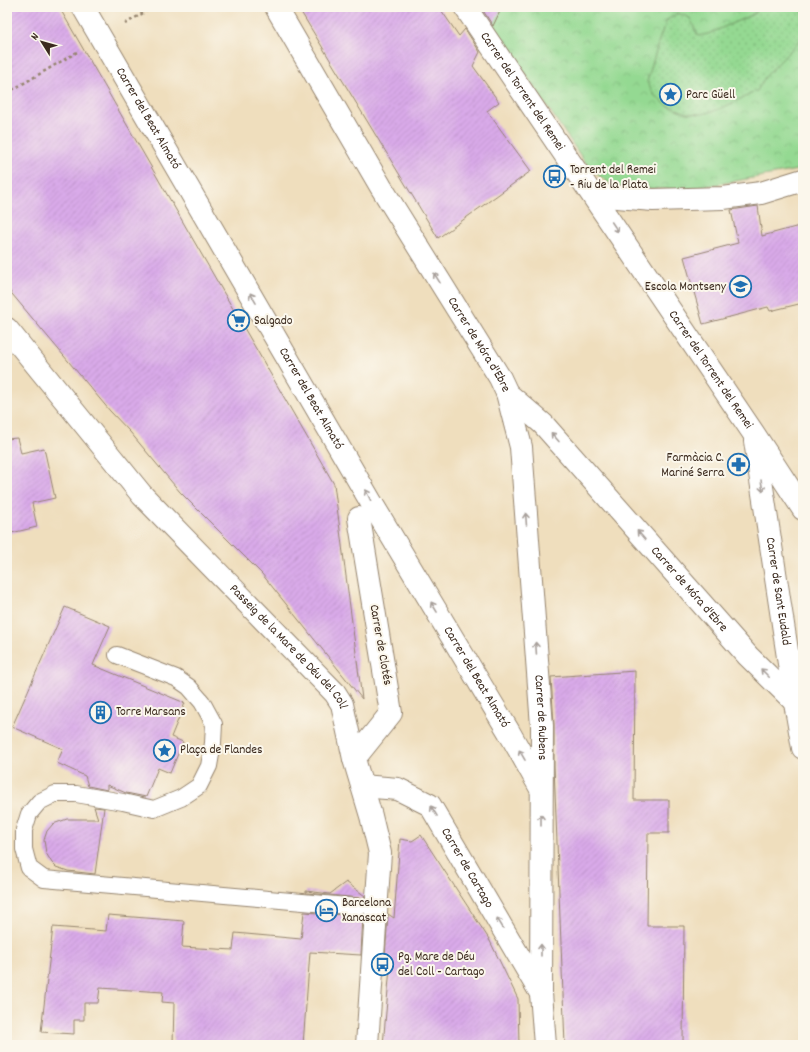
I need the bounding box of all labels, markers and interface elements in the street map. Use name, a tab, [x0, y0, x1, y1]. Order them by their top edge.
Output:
north arrow	[22, 22, 62, 62]
street label: Carrer del Torrent del Remei	[475, 28, 570, 155]
text: N	[28, 30, 44, 44]
street label: Carrer del Beat Almató	[111, 64, 185, 173]
place icon: Parc Güell	[658, 82, 684, 108]
place label: Parc Güell	[686, 86, 735, 105]
place label: Torrent del Remei - Riu de la Plata	[570, 161, 657, 195]
bus stop icon: Torrent del Remei - Riu de la Plata	[542, 164, 568, 190]
one-way arrow	[611, 221, 619, 233]
one-way arrow	[433, 272, 441, 284]
school or university icon: Escola Montseny	[728, 274, 754, 300]
place label: Escola Montseny	[645, 278, 727, 297]
one-way arrow	[249, 292, 257, 304]
street label: Carrer de Móra d'Ebre	[442, 293, 515, 396]
street label: Carrer del Torrent del Remei	[663, 307, 758, 433]
supermarket icon: Salgado	[225, 308, 251, 334]
place label: Salgado	[254, 312, 293, 331]
street label: Carrer del Beat Almató	[274, 344, 348, 453]
one-way arrow	[550, 432, 559, 442]
place label: Farmàcia C. Mariné Serra	[661, 449, 725, 483]
pharmacy icon: Farmàcia C. Mariné Serra	[726, 452, 752, 478]
one-way arrow	[758, 479, 766, 492]
one-way arrow	[364, 490, 371, 502]
one-way arrow	[523, 513, 530, 526]
one-way arrow	[636, 529, 645, 540]
street label: Carrer de Sant Eudald	[760, 536, 796, 647]
street label: Carrer de Móra d'Ebre	[646, 542, 732, 636]
street label: Passeig de la Mare de Déu del Coll	[224, 580, 352, 711]
one-way arrow	[430, 602, 438, 613]
street label: Carrer de Clotés	[364, 603, 396, 687]
street label: Carrer del Beat Almató	[438, 623, 514, 732]
one-way arrow	[532, 642, 539, 655]
one-way arrow	[760, 668, 770, 678]
street label: Carrer de Rubens	[529, 674, 552, 760]
building icon: Torre Marsans	[87, 699, 113, 725]
place label: Torre Marsans	[116, 703, 186, 722]
place icon: Plaça de Flandes	[151, 737, 177, 763]
place label: Plaça de Flandes	[180, 741, 262, 760]
one-way arrow	[518, 749, 525, 761]
one-way arrow	[429, 805, 437, 817]
one-way arrow	[537, 814, 545, 827]
street label: Carrer de Cartago	[436, 824, 498, 912]
place label: Barcelona Xanascat	[342, 894, 392, 928]
hotel icon: Barcelona Xanascat	[313, 897, 339, 923]
one-way arrow	[495, 917, 503, 929]
one-way arrow	[537, 944, 545, 957]
place label: Pg. Mare de Déu del Coll - Cartago	[398, 948, 485, 982]
bus stop icon: Pg. Mare de Déu del Coll - Cartago	[369, 951, 395, 977]

